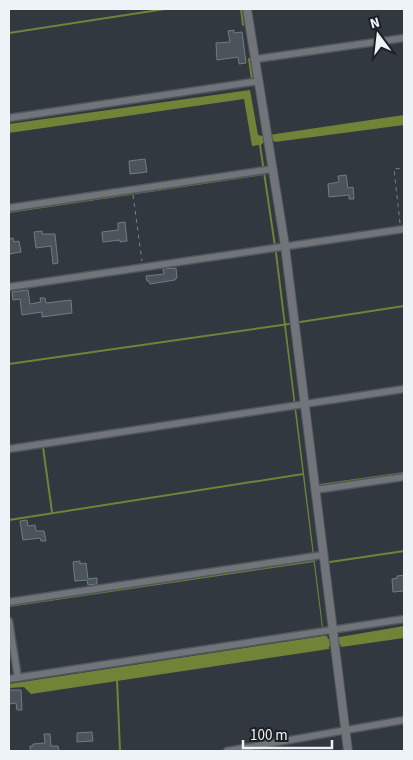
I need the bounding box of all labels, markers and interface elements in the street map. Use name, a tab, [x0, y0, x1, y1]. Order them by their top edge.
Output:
north arrow	[353, 10, 403, 60]
text: N	[368, 13, 382, 34]
scale bar	[243, 718, 332, 750]
text: 100 m	[250, 725, 288, 746]

